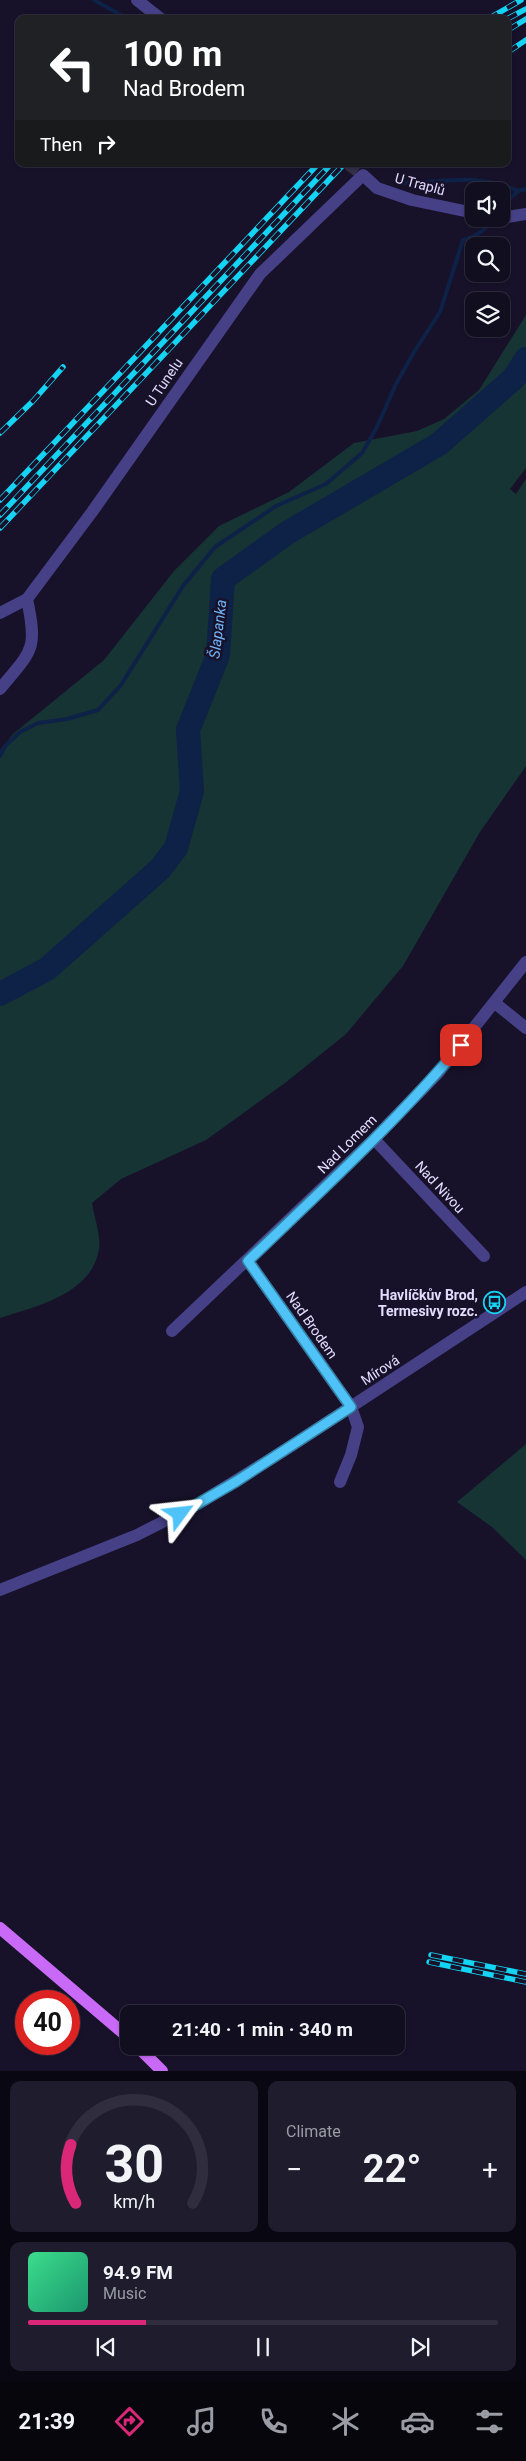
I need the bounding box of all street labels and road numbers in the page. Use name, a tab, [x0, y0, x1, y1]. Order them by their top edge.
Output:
street label: U Traplů	[393, 170, 447, 198]
street label: U Tunelu	[142, 355, 186, 409]
street label: Nad Lomem	[314, 1111, 380, 1177]
street label: Nad Nivou	[412, 1158, 468, 1216]
street label: Nad Brodem	[283, 1289, 341, 1361]
street label: Mírová	[358, 1352, 402, 1388]

